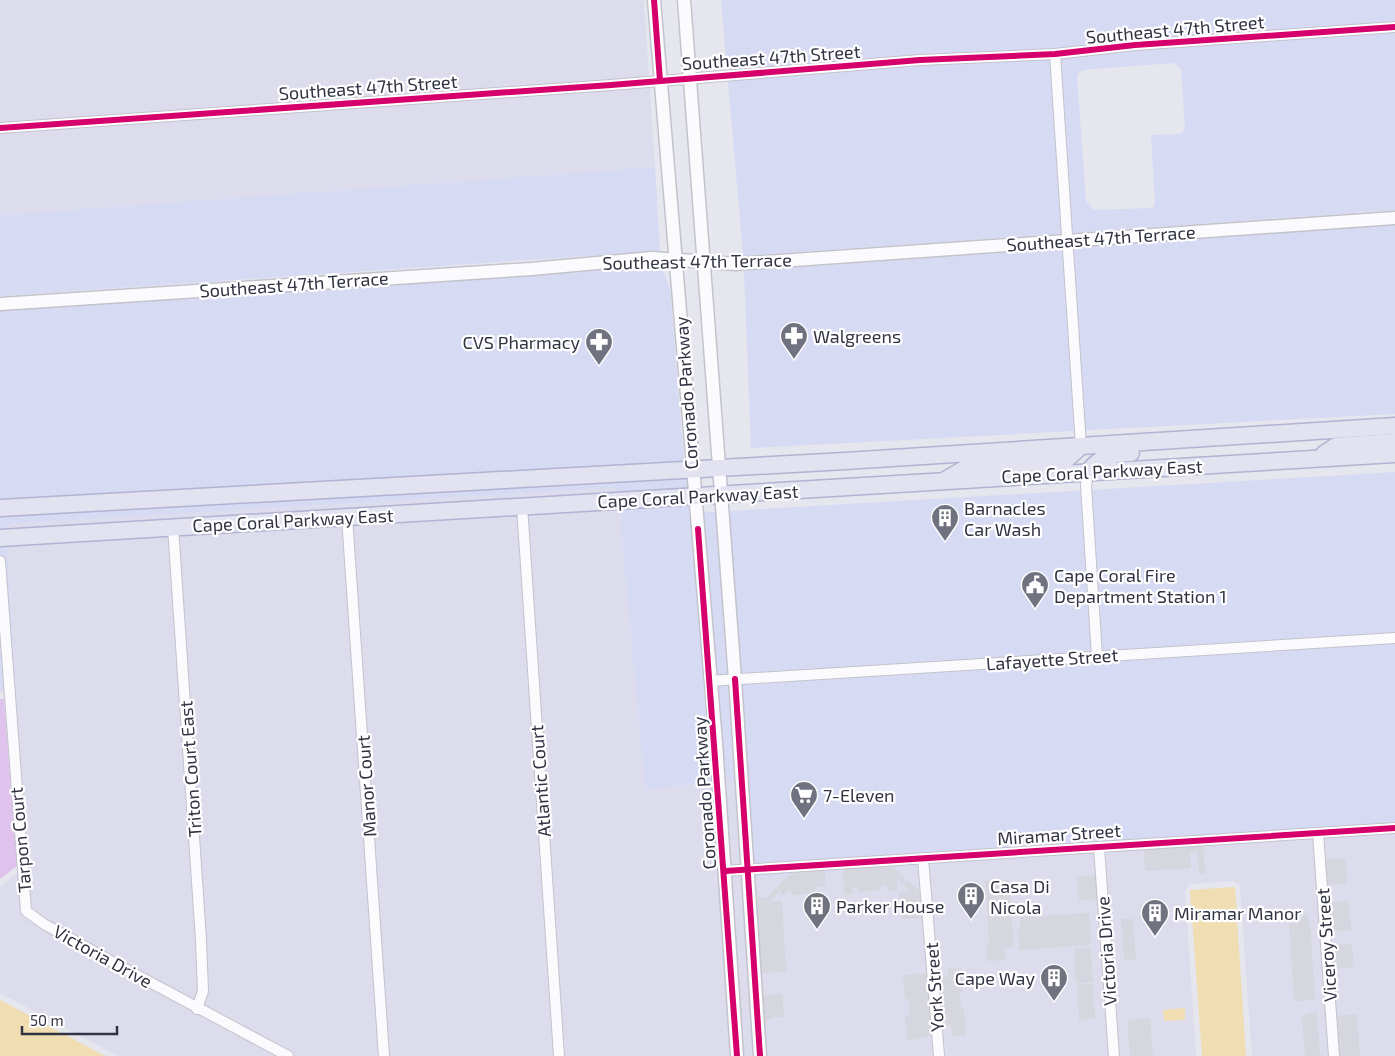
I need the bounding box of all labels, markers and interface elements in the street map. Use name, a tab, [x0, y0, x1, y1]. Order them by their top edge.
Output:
street label: Southeast 47th Street	[1085, 10, 1265, 48]
street label: Southeast 47th Street	[681, 40, 861, 74]
street label: Southeast 47th Street	[278, 70, 458, 104]
street label: Southeast 47th Terrace	[1006, 220, 1196, 256]
street label: Southeast 47th Terrace	[602, 248, 792, 274]
street label: Southeast 47th Terrace	[199, 266, 389, 302]
street label: Coronado Parkway	[670, 315, 702, 470]
pharmacy icon: Walgreens	[779, 321, 809, 360]
place label: Walgreens	[813, 325, 901, 347]
pharmacy icon: CVS Pharmacy	[584, 327, 614, 366]
place label: CVS Pharmacy	[463, 331, 580, 353]
street label: Cape Coral Parkway East	[1001, 455, 1203, 487]
street label: Cape Coral Parkway East	[597, 480, 799, 512]
place label: Barnacles Car Wash	[964, 497, 1046, 540]
building icon: Barnacles Car Wash	[930, 503, 960, 542]
street label: Cape Coral Parkway East	[192, 504, 394, 536]
place label: Cape Coral Fire Department Station 1	[1054, 564, 1227, 607]
public building icon: Cape Coral Fire Department Station 1	[1020, 570, 1050, 609]
street label: Lafayette Street	[985, 643, 1119, 675]
street label: Triton Court East	[174, 700, 206, 838]
street label: Coronado Parkway	[688, 715, 720, 870]
street label: Atlantic Court	[525, 724, 555, 838]
street label: Manor Court	[351, 734, 381, 838]
supermarket icon: 7-Eleven	[789, 780, 819, 819]
place label: 7-Eleven	[823, 784, 895, 806]
street label: Tarpon Court	[4, 786, 36, 894]
street label: Miramar Street	[996, 819, 1122, 849]
place label: Casa Di Nicola	[990, 875, 1050, 918]
building icon: Casa Di Nicola	[956, 881, 986, 920]
street label: Viceroy Street	[1311, 887, 1341, 1003]
building icon: Parker House	[802, 891, 832, 930]
place label: Parker House	[836, 895, 944, 917]
street label: Victoria Drive	[1091, 896, 1121, 1006]
building icon: Miramar Manor	[1140, 898, 1170, 937]
place label: Miramar Manor	[1174, 902, 1301, 924]
street label: Victoria Drive	[50, 920, 156, 992]
street label: York Street	[920, 941, 948, 1032]
building icon: Cape Way	[1039, 963, 1069, 1002]
place label: Cape Way	[955, 967, 1035, 989]
scale bar	[22, 1004, 118, 1036]
text: 50 m	[30, 1011, 64, 1029]

